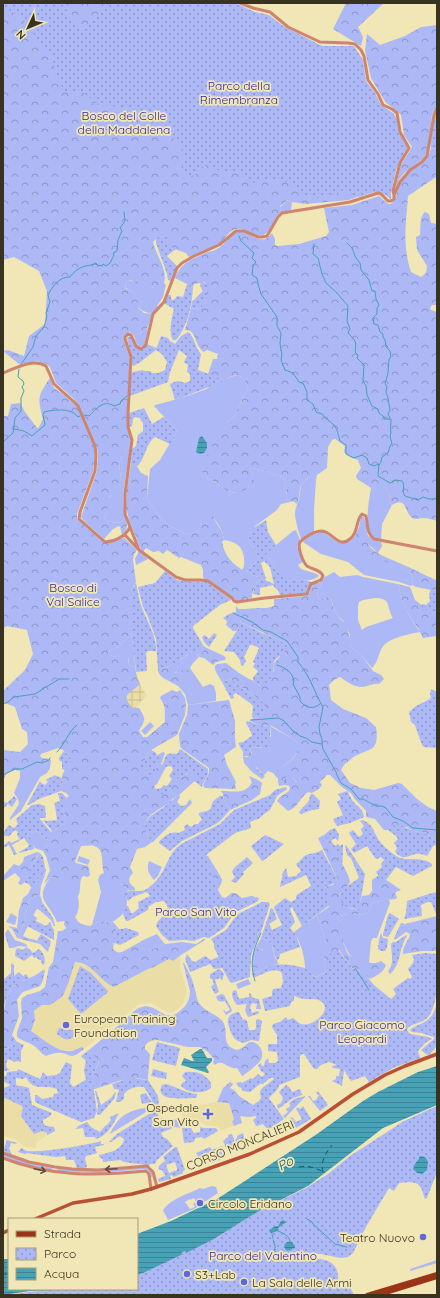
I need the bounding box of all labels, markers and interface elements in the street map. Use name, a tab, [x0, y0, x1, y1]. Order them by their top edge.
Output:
north arrow	[8, 8, 48, 48]
text: N	[13, 27, 29, 43]
park label: Parco della Rimembranza	[200, 78, 278, 107]
park label: Bosco del Colle della Maddalena	[78, 108, 170, 137]
park label: Bosco di Val Salice	[46, 580, 100, 609]
park label: Parco San Vito	[155, 904, 237, 919]
place label: European Training Foundation	[74, 1011, 176, 1040]
park label: Parco Giacomo Leopardi	[319, 1017, 405, 1046]
marker: European Training Foundation	[61, 1020, 71, 1030]
place label: Ospedale San Vito	[146, 1100, 199, 1129]
marker: Ospedale San Vito	[202, 1108, 214, 1120]
street label: CORSO MONCALIERI	[184, 1117, 296, 1173]
water label: Po	[274, 1152, 297, 1174]
one-way arrow	[33, 1166, 46, 1174]
one-way arrow	[105, 1166, 118, 1173]
place label: Circolo Eridano	[208, 1196, 292, 1211]
marker: Circolo Eridano	[195, 1198, 205, 1208]
legend	[8, 1218, 138, 1290]
text: Strada	[44, 1226, 81, 1241]
place label: Teatro Nuovo	[340, 1230, 415, 1245]
marker: Teatro Nuovo	[418, 1232, 428, 1242]
text: Parco	[44, 1246, 76, 1261]
park label: Parco del Valentino	[209, 1248, 317, 1263]
text: Acqua	[44, 1266, 79, 1281]
place label: S3+Lab	[195, 1267, 236, 1282]
marker: S3+Lab	[182, 1269, 192, 1279]
place label: La Sala delle Armi	[252, 1275, 352, 1290]
marker: La Sala delle Armi	[239, 1277, 249, 1287]

